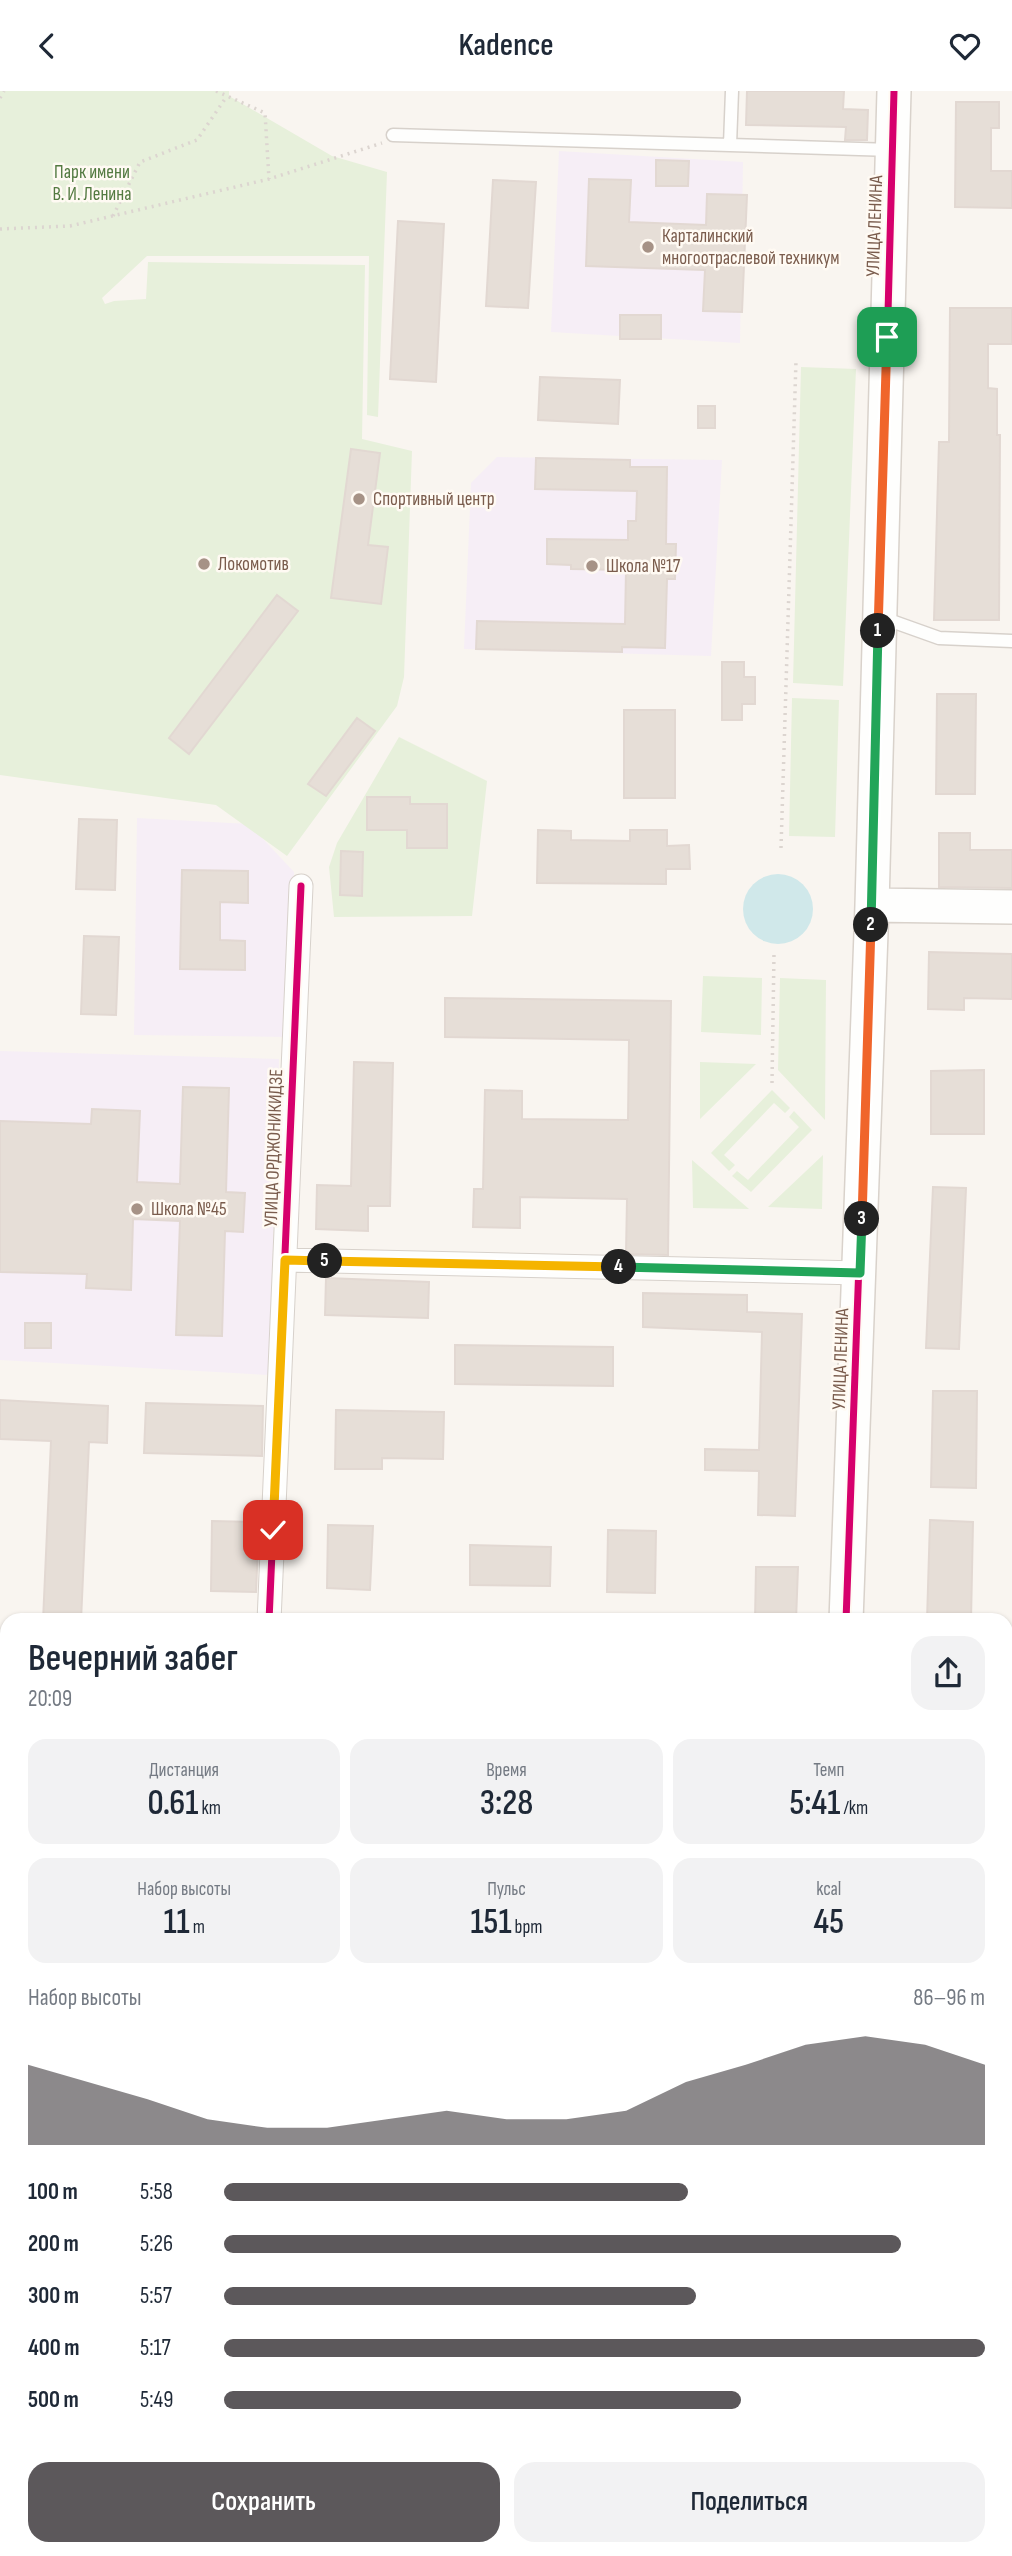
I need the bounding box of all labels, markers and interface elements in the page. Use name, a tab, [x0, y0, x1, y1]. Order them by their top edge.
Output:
text: Kadence	[458, 26, 554, 65]
icon: back	[28, 27, 66, 65]
icon: heart	[946, 27, 984, 65]
park label: Парк имени В. И. Ленина	[52, 161, 132, 206]
street label: УЛИЦА ЛЕНИНА	[862, 174, 888, 277]
place label: Карталинский многоотраслевой техникум	[662, 225, 840, 270]
marker: Карталинский многоотраслевой техникум	[640, 239, 656, 255]
pin	[857, 307, 917, 367]
icon: arrive	[868, 318, 906, 356]
place label: Спортивный центр	[373, 488, 495, 511]
marker: Спортивный центр	[351, 491, 367, 507]
place label: Локомотив	[218, 553, 289, 576]
place label: Школа №17	[606, 555, 681, 578]
marker: Локомотив	[196, 556, 212, 572]
marker: Школа №17	[584, 558, 600, 574]
pin: 1	[860, 613, 896, 649]
text: 1	[874, 619, 881, 642]
pin: 2	[854, 907, 888, 943]
text: 2	[866, 913, 875, 936]
street label: УЛИЦА ОРДЖОНИКИДЗЕ	[260, 1069, 288, 1227]
place label: Школа №45	[151, 1198, 227, 1221]
marker: Школа №45	[129, 1201, 145, 1217]
pin: 3	[844, 1201, 880, 1237]
text: 3	[857, 1207, 866, 1230]
pin: 5	[308, 1243, 342, 1279]
text: 5	[320, 1249, 329, 1272]
pin: 4	[602, 1249, 636, 1285]
text: 4	[614, 1255, 623, 1278]
street label: УЛИЦА ЛЕНИНА	[828, 1307, 854, 1410]
pin	[243, 1500, 303, 1560]
icon: check	[254, 1511, 292, 1549]
text: Вечерний забег	[28, 1636, 238, 1681]
button: share	[911, 1636, 985, 1710]
text: 20:09	[28, 1685, 72, 1713]
text: Дистанция	[149, 1759, 219, 1782]
text: Время	[486, 1759, 527, 1782]
text: Темп	[813, 1759, 844, 1782]
text: 0.61	[147, 1782, 198, 1825]
text: 3:28	[480, 1782, 533, 1825]
text: 5:41	[790, 1782, 840, 1825]
text: km	[198, 1797, 221, 1820]
text: /km	[840, 1797, 868, 1820]
text: Набор высоты	[137, 1878, 231, 1901]
text: Пульс	[487, 1878, 526, 1901]
text: kcal	[816, 1878, 841, 1901]
text: 11	[163, 1901, 190, 1944]
text: 151	[470, 1901, 512, 1944]
text: 45	[814, 1901, 844, 1944]
text: m	[190, 1916, 205, 1939]
text: bpm	[512, 1916, 543, 1939]
text: Набор высоты	[28, 1984, 141, 2012]
text: 86–96 m	[913, 1984, 985, 2012]
text: 100 m	[28, 2178, 78, 2206]
text: 5:58	[140, 2178, 173, 2206]
text: 200 m	[28, 2230, 79, 2258]
text: 5:26	[140, 2230, 173, 2258]
text: 300 m	[28, 2282, 79, 2310]
text: 5:57	[140, 2282, 172, 2310]
text: 400 m	[28, 2334, 79, 2362]
text: 5:17	[140, 2334, 171, 2362]
text: 500 m	[28, 2386, 79, 2414]
text: 5:49	[140, 2386, 173, 2414]
button: Сохранить	[28, 2462, 500, 2542]
button: Поделиться	[514, 2462, 985, 2542]

